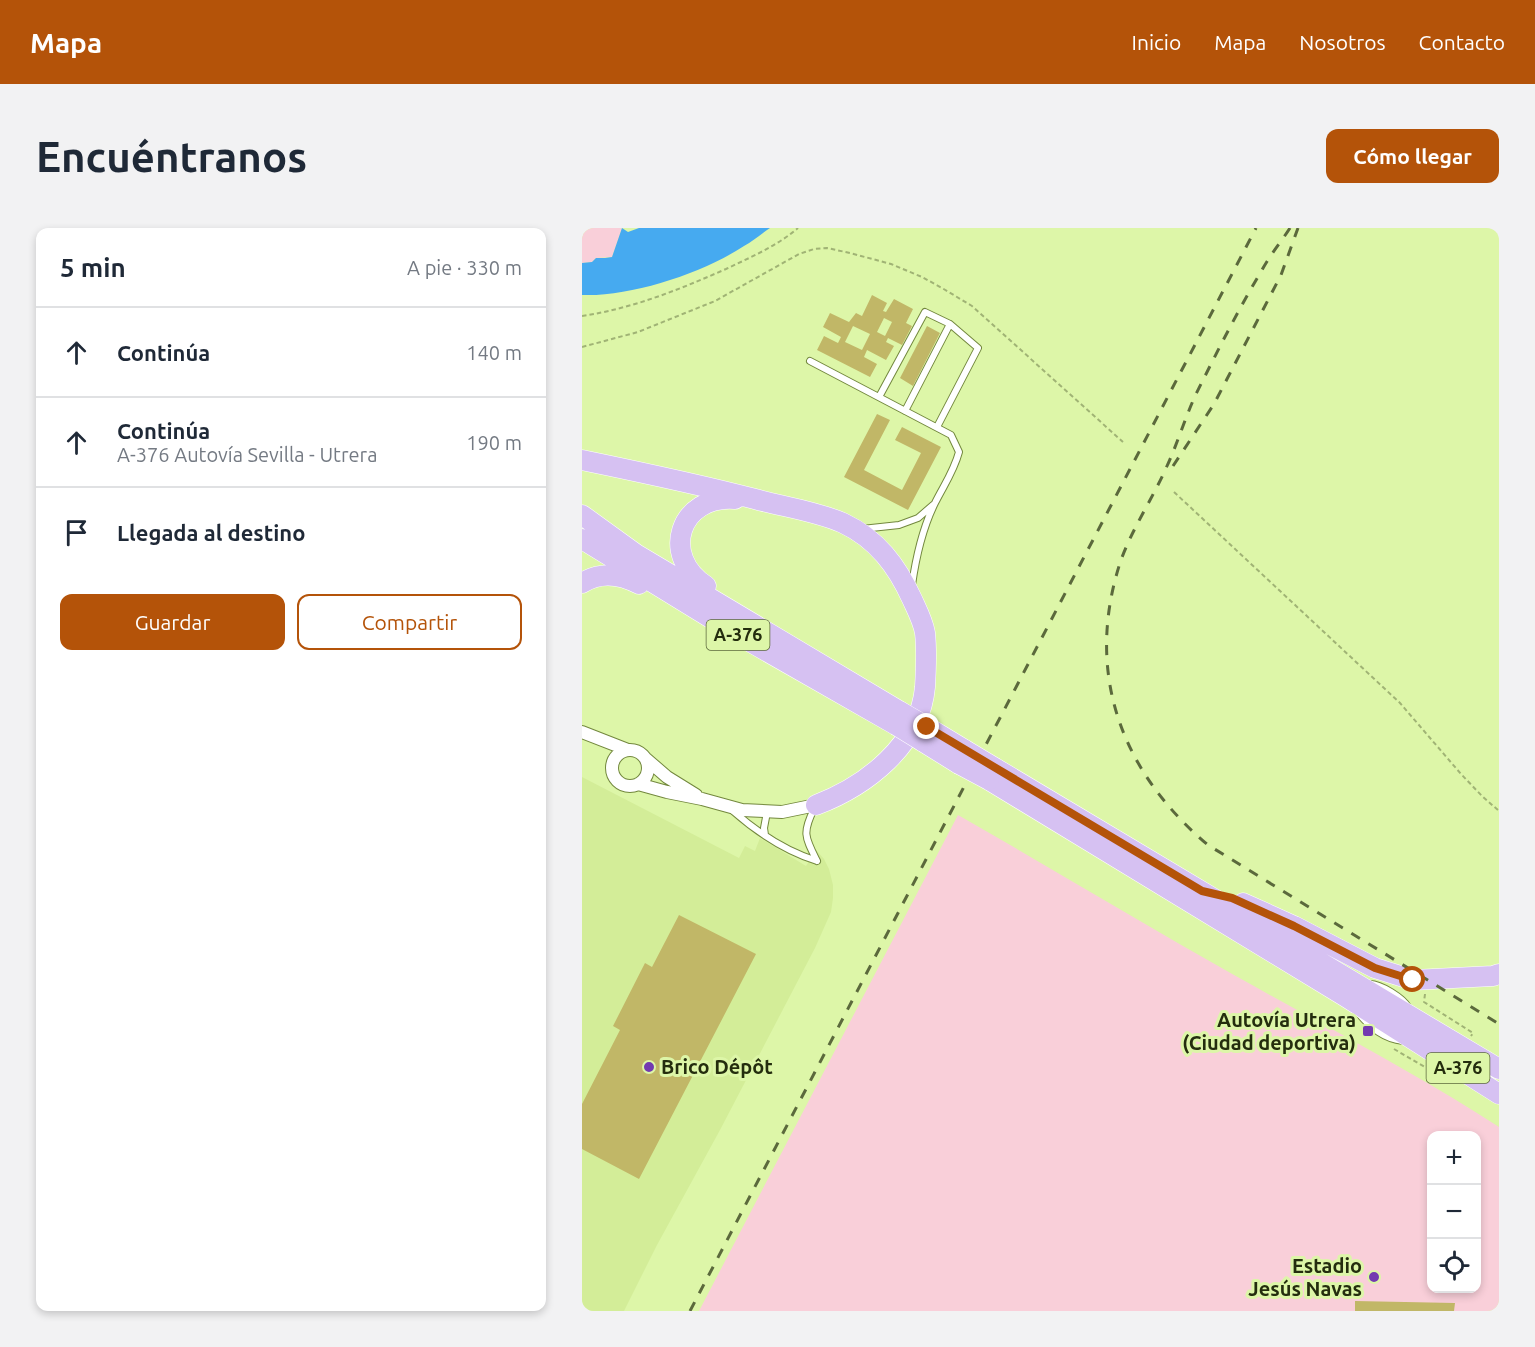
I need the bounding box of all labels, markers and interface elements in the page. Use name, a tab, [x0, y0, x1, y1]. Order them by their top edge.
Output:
text: Mapa	[30, 27, 102, 58]
text: Inicio	[1132, 30, 1181, 54]
text: Mapa	[1214, 30, 1266, 54]
text: Nosotros	[1299, 30, 1386, 54]
text: Contacto	[1419, 30, 1505, 54]
button: Cómo llegar	[1326, 129, 1499, 183]
text: Encuéntranos	[36, 133, 307, 180]
text: 5 min	[60, 253, 126, 282]
text: A pie · 330 m	[407, 256, 522, 279]
icon: ahead	[60, 336, 93, 369]
text: Continúa	[117, 340, 210, 365]
text: 140 m	[466, 341, 522, 364]
text: Continúa	[117, 418, 210, 443]
icon: ahead	[60, 426, 93, 459]
text: 190 m	[466, 431, 522, 454]
text: A-376 Autovía Sevilla - Utrera	[117, 443, 377, 466]
icon: arrive	[60, 516, 93, 549]
text: Llegada al destino	[117, 520, 305, 545]
button: Guardar	[60, 594, 285, 650]
button: Compartir	[297, 594, 522, 650]
road number: A-376	[706, 620, 770, 650]
route end	[913, 713, 939, 739]
route start	[1399, 966, 1425, 992]
place label: Autovía Utrera (Ciudad deportiva)	[1182, 1008, 1356, 1054]
marker: Autovía Utrera (Ciudad deportiva)	[1361, 1024, 1375, 1038]
road number: A-376	[1426, 1053, 1490, 1083]
place label: Brico Dépôt	[661, 1055, 773, 1078]
marker: Brico Dépôt	[642, 1060, 656, 1074]
map controls	[1427, 1131, 1481, 1293]
button: +	[1427, 1131, 1481, 1185]
button: −	[1427, 1185, 1481, 1239]
button: locate	[1427, 1239, 1481, 1293]
place label: Estadio Jesús Navas	[1248, 1254, 1362, 1300]
marker: Estadio Jesús Navas	[1367, 1270, 1381, 1284]

